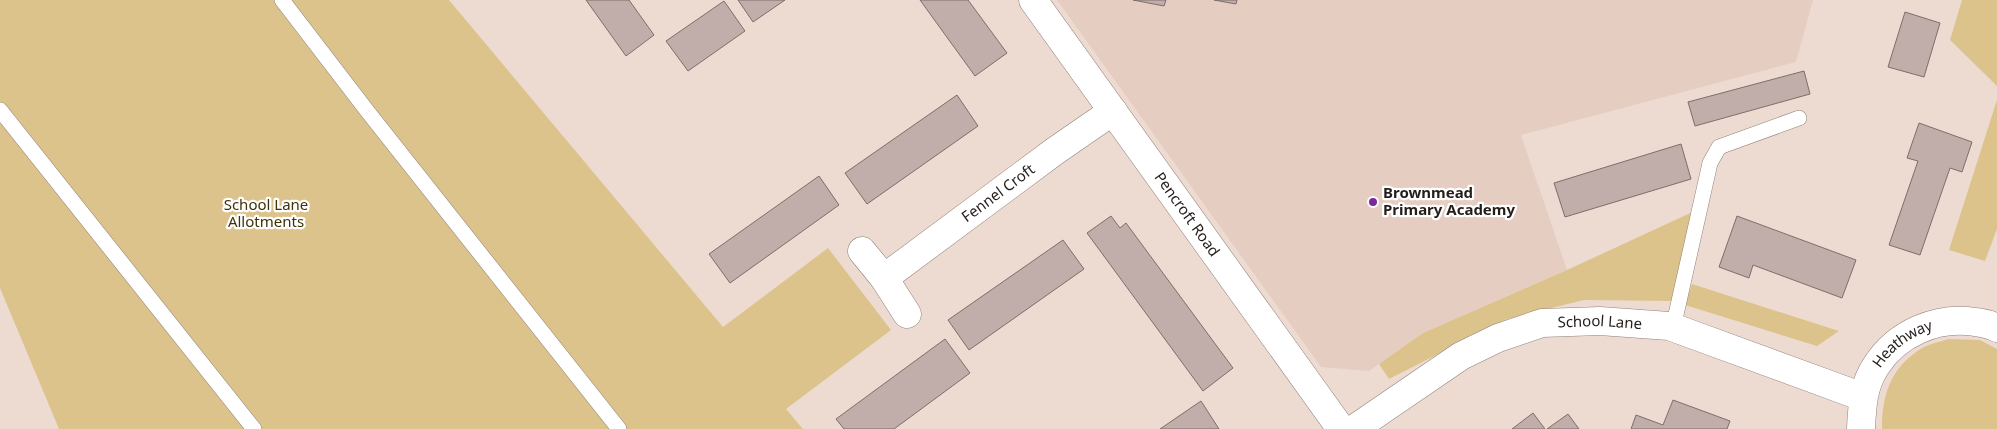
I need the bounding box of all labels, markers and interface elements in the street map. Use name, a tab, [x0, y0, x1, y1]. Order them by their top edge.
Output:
street label: Fennel Croft	[957, 158, 1039, 226]
street label: Pencroft Road	[1151, 168, 1225, 260]
place label: Brownmead Primary Academy	[1383, 182, 1515, 219]
park label: School Lane Allotments	[224, 194, 308, 231]
marker: Brownmead Primary Academy	[1367, 196, 1379, 208]
street label: School Lane	[1557, 310, 1643, 333]
street label: Heathway	[1867, 314, 1935, 371]

